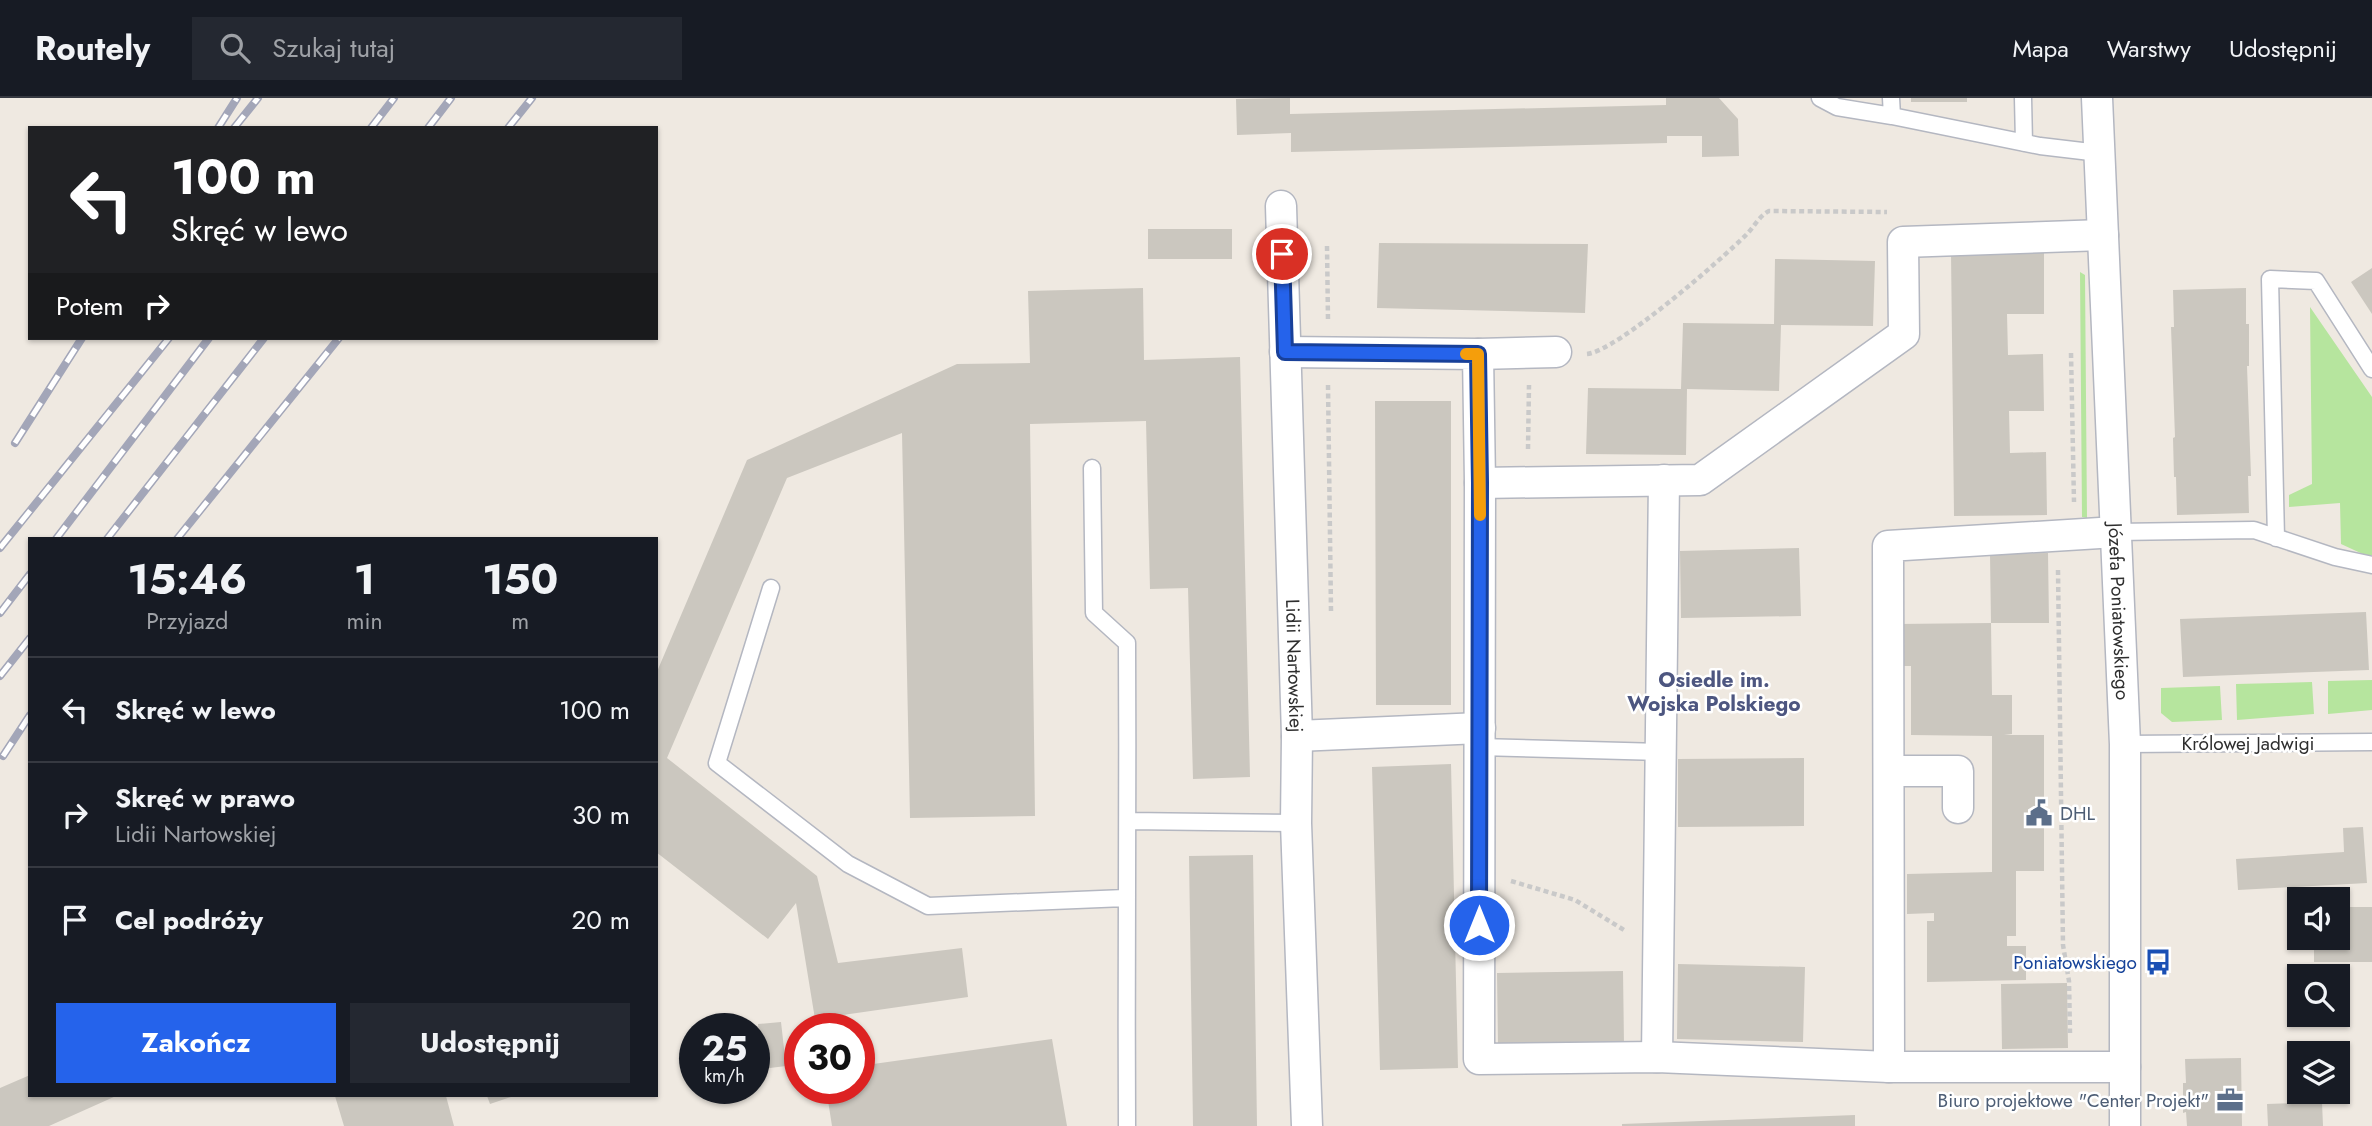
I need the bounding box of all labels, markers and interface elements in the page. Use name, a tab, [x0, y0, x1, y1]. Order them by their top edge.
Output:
search box	[192, 17, 682, 80]
text: Routely	[35, 25, 150, 72]
icon: search	[216, 29, 254, 67]
text: Szukaj tutaj	[272, 29, 395, 67]
text: Mapa	[2012, 31, 2069, 66]
text: Warstwy	[2107, 31, 2191, 66]
text: Udostępnij	[2229, 31, 2337, 66]
text: 100 m	[171, 142, 316, 212]
icon: left	[56, 154, 147, 245]
text: Skręć w lewo	[171, 207, 348, 253]
pin	[1252, 224, 1312, 284]
icon: arrive	[1263, 235, 1301, 273]
text: Potem	[56, 287, 124, 325]
icon: right	[138, 287, 176, 325]
street label: Józefa Poniatowskiego	[2101, 519, 2136, 701]
text: 15:46	[128, 549, 247, 610]
text: 1	[354, 549, 375, 610]
text: 150	[482, 549, 558, 610]
street label: Lidii Nartowskiej	[1279, 599, 1310, 733]
text: Przyjazd	[146, 604, 228, 638]
text: min	[347, 604, 383, 638]
text: m	[511, 604, 529, 638]
district label: Osiedle im. Wojska Polskiego	[1627, 665, 1801, 719]
icon: left	[56, 691, 94, 729]
text: Skręć w lewo	[115, 691, 276, 729]
text: 100 m	[559, 691, 630, 729]
street label: Królowej Jadwigi	[2182, 730, 2314, 757]
text: Skręć w prawo	[115, 779, 295, 817]
icon: right	[56, 796, 94, 834]
text: 30 m	[572, 796, 630, 834]
public building icon: DHL	[2024, 798, 2054, 828]
place label: DHL	[2060, 800, 2096, 827]
text: Lidii Nartowskiej	[115, 817, 276, 851]
map controls	[2287, 887, 2350, 1104]
button: sound	[2287, 887, 2350, 950]
position arrow	[1442, 888, 1516, 962]
icon: arrive	[56, 901, 94, 939]
text: Cel podróży	[115, 901, 263, 939]
text: 20 m	[572, 901, 630, 939]
bus stop icon: Poniatowskiego	[2143, 947, 2173, 977]
place label: Poniatowskiego	[2013, 949, 2137, 976]
button: search	[2287, 964, 2350, 1027]
button: Zakończ	[56, 1003, 336, 1083]
button: Udostępnij	[350, 1003, 630, 1083]
speed limit sign: 30	[784, 1013, 875, 1104]
text: 25	[702, 1024, 747, 1074]
button: layers	[2287, 1041, 2350, 1104]
text: km/h	[704, 1063, 745, 1089]
office icon: Biuro projektowe "Center Projekt"	[2215, 1085, 2245, 1115]
place label: Biuro projektowe "Center Projekt"	[1938, 1087, 2209, 1114]

